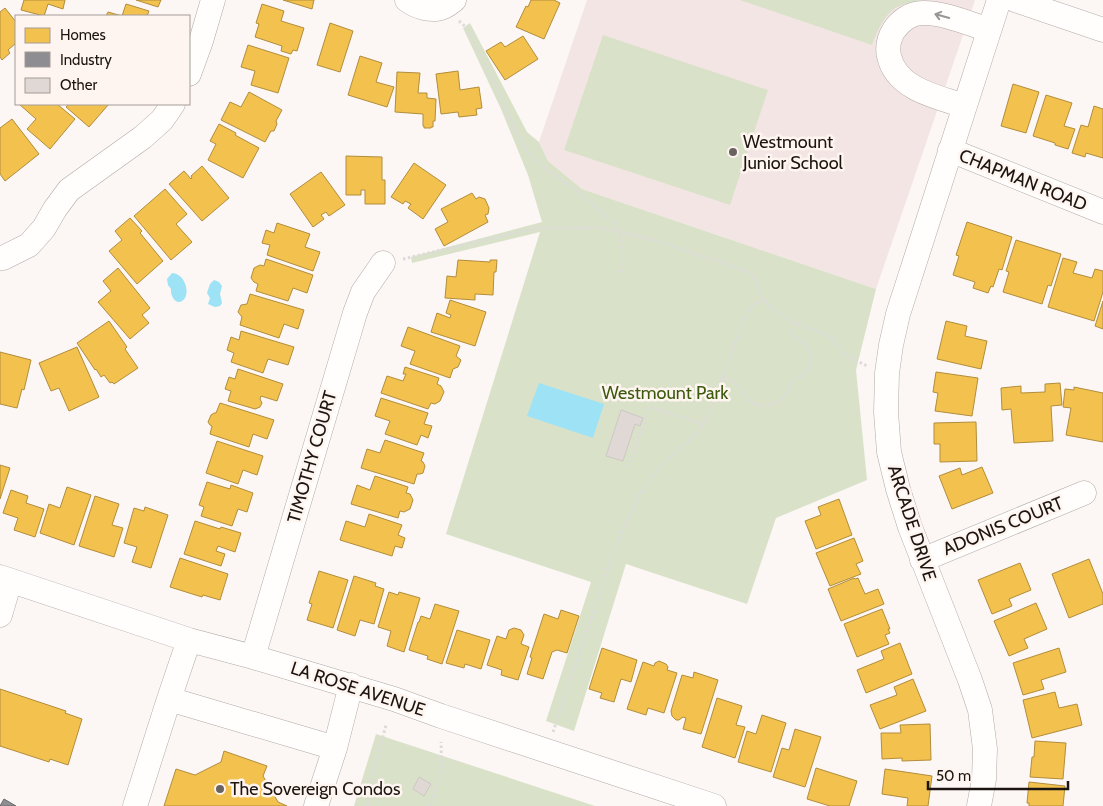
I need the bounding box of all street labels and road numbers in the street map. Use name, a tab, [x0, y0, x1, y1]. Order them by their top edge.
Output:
street label: CHAPMAN ROAD	[956, 144, 1090, 216]
street label: TIMOTHY COURT	[283, 388, 342, 526]
street label: ARCADE DRIVE	[883, 462, 941, 584]
street label: ADONIS COURT	[940, 492, 1067, 560]
street label: LA ROSE AVENUE	[288, 657, 428, 721]

